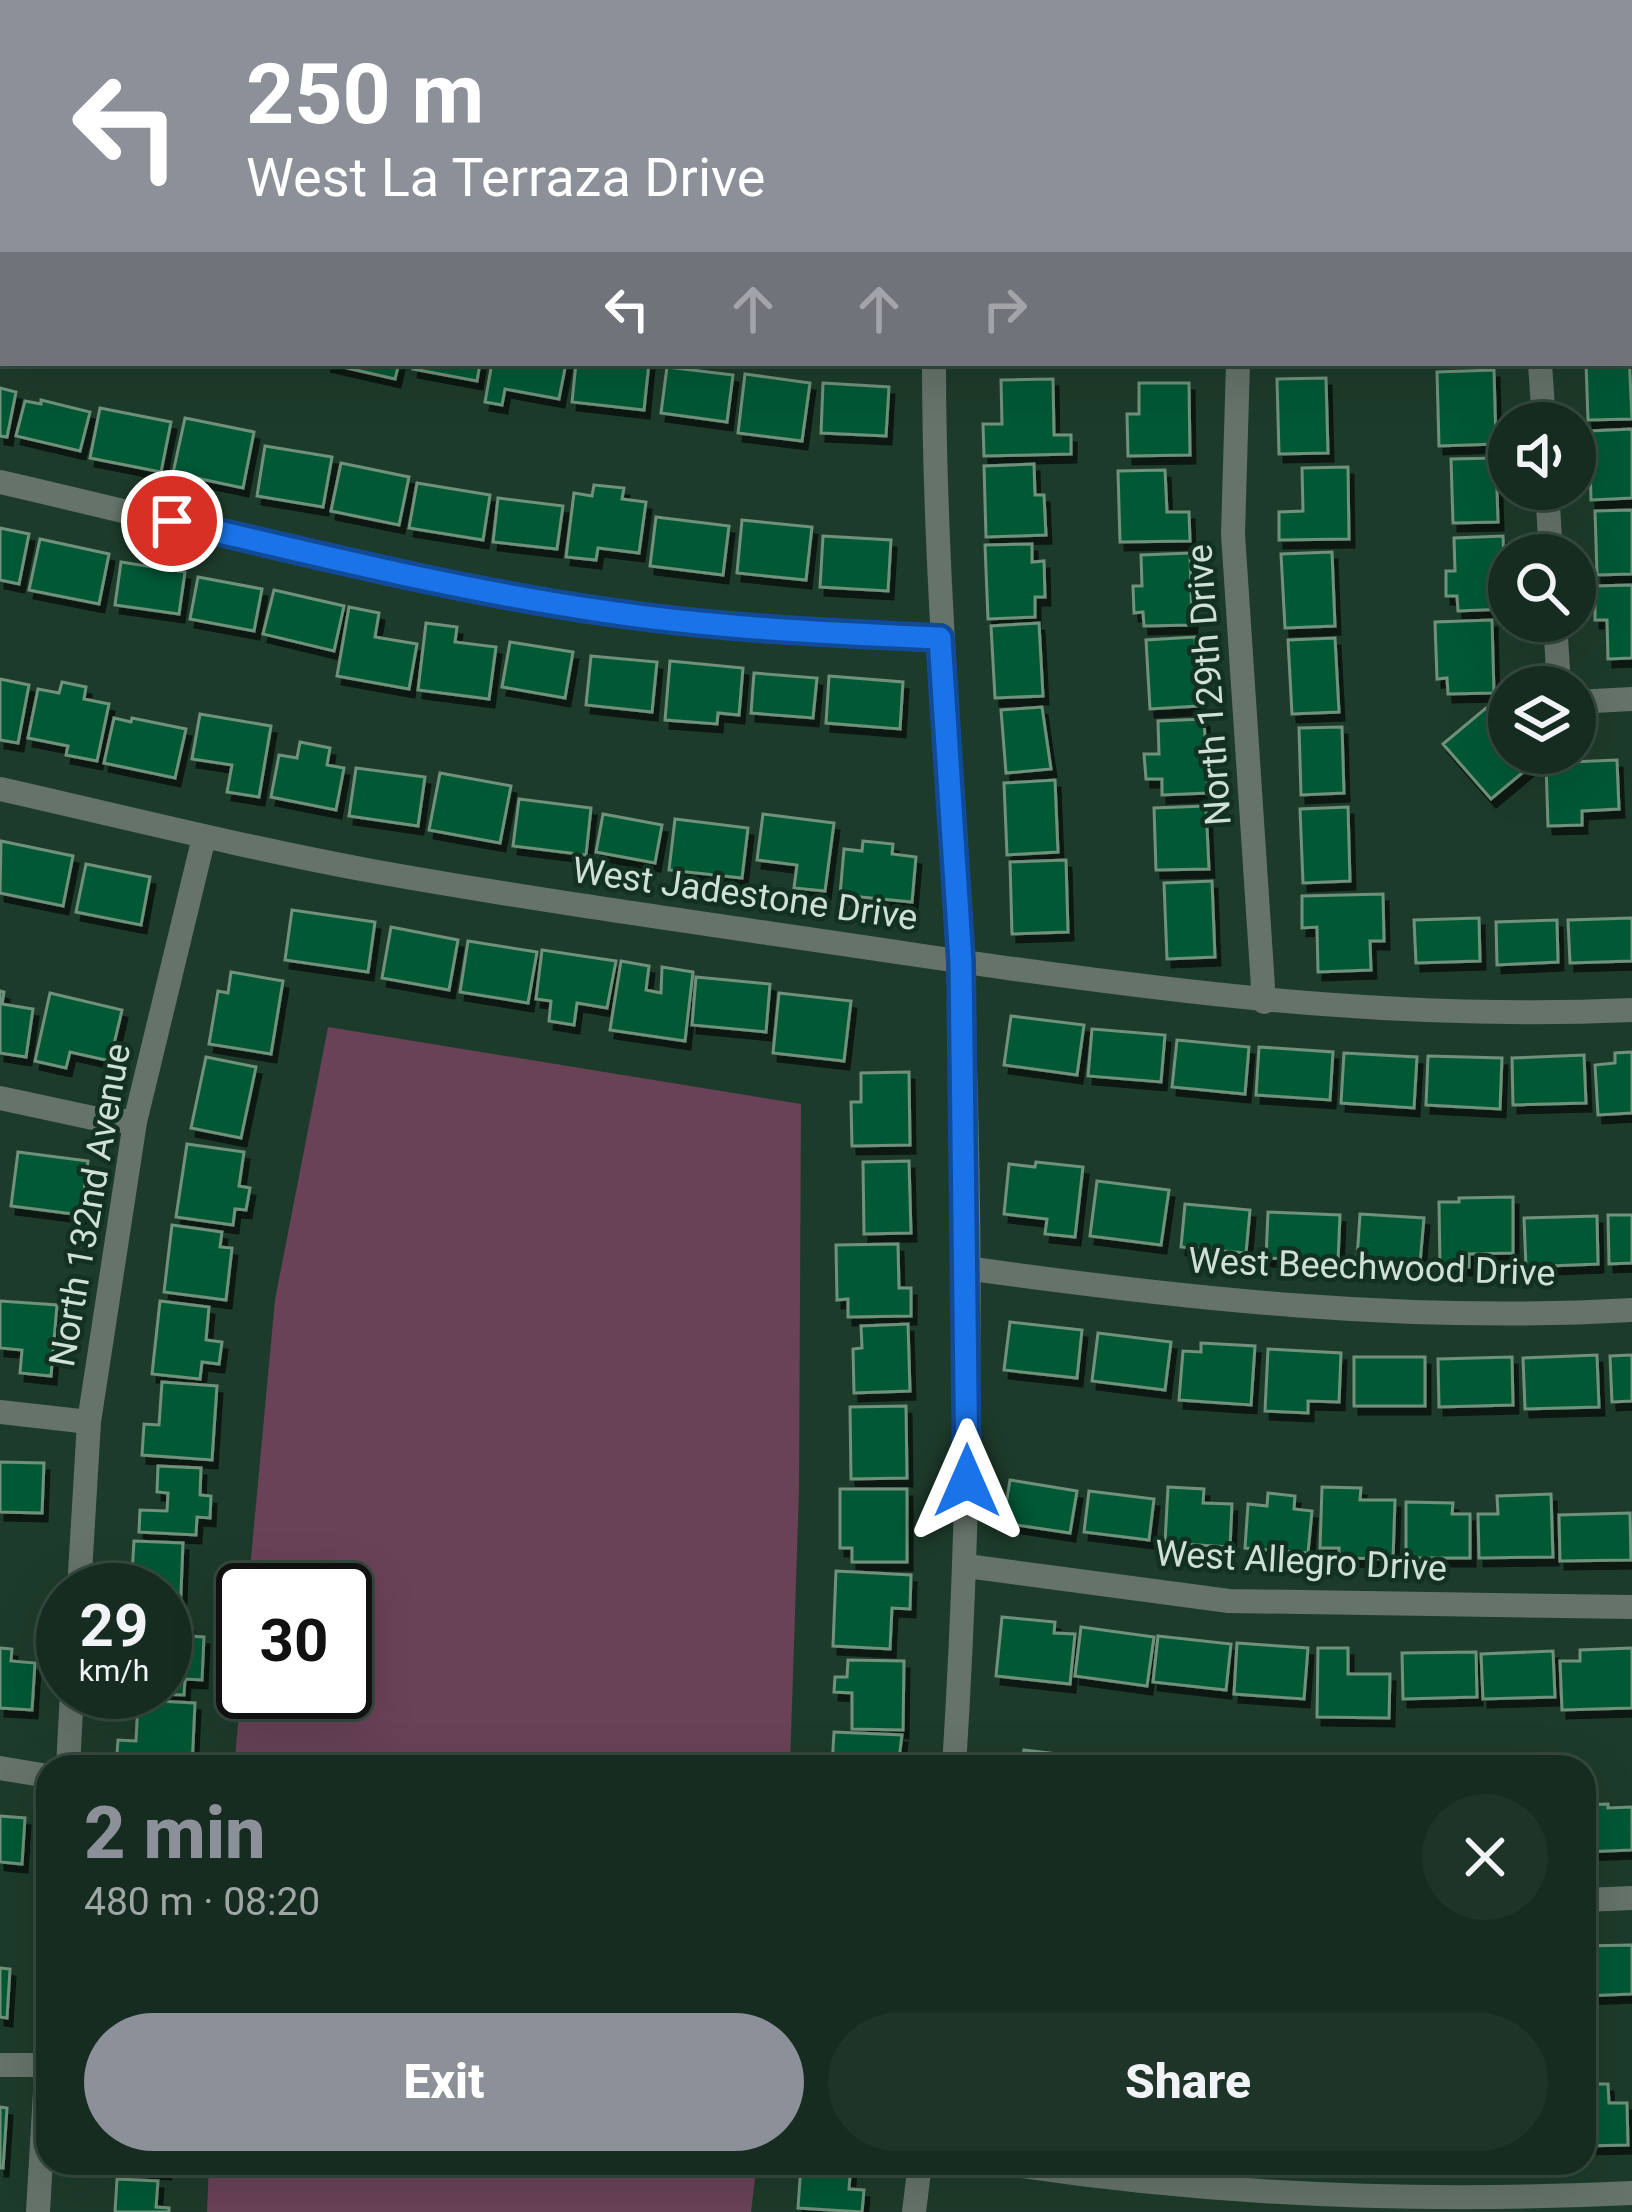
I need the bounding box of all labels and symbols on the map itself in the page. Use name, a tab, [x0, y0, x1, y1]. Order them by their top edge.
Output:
pin	[121, 470, 223, 572]
street label: North 129th Drive	[1178, 543, 1240, 827]
street label: West Jadestone Drive	[570, 849, 920, 939]
street label: North 132nd Avenue	[41, 1040, 139, 1370]
street label: West Beechwood Drive	[1188, 1240, 1556, 1294]
position arrow	[904, 1418, 1030, 1544]
street label: West Allegro Drive	[1154, 1532, 1448, 1590]
speed limit sign: 30	[216, 1563, 372, 1719]

